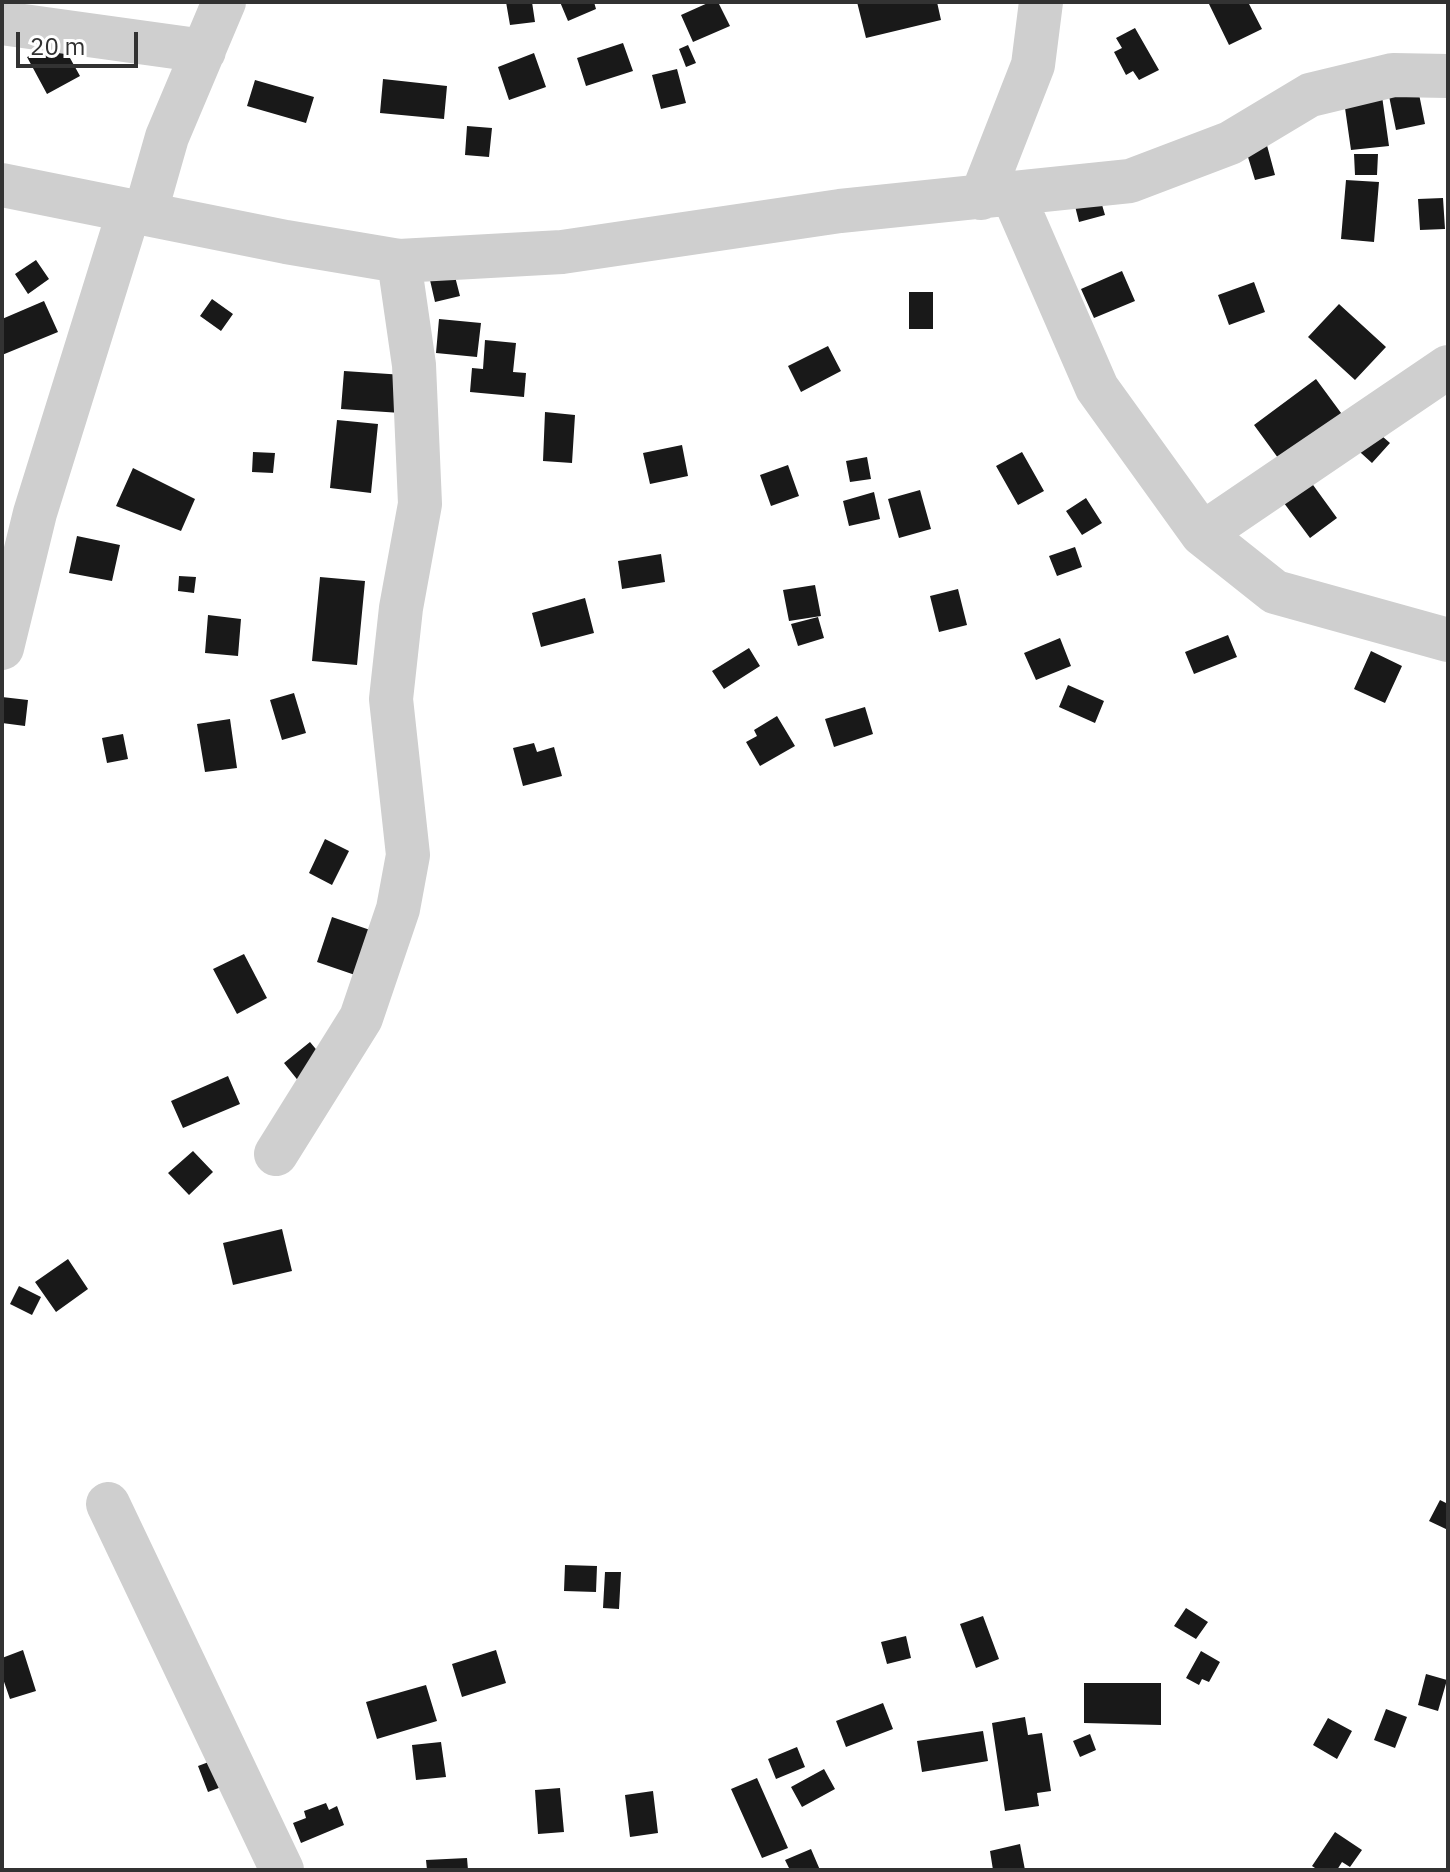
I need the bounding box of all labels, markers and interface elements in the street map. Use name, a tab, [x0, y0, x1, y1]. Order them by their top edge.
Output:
scale bar	[20, 16, 142, 66]
text: 20 m	[30, 30, 85, 62]

